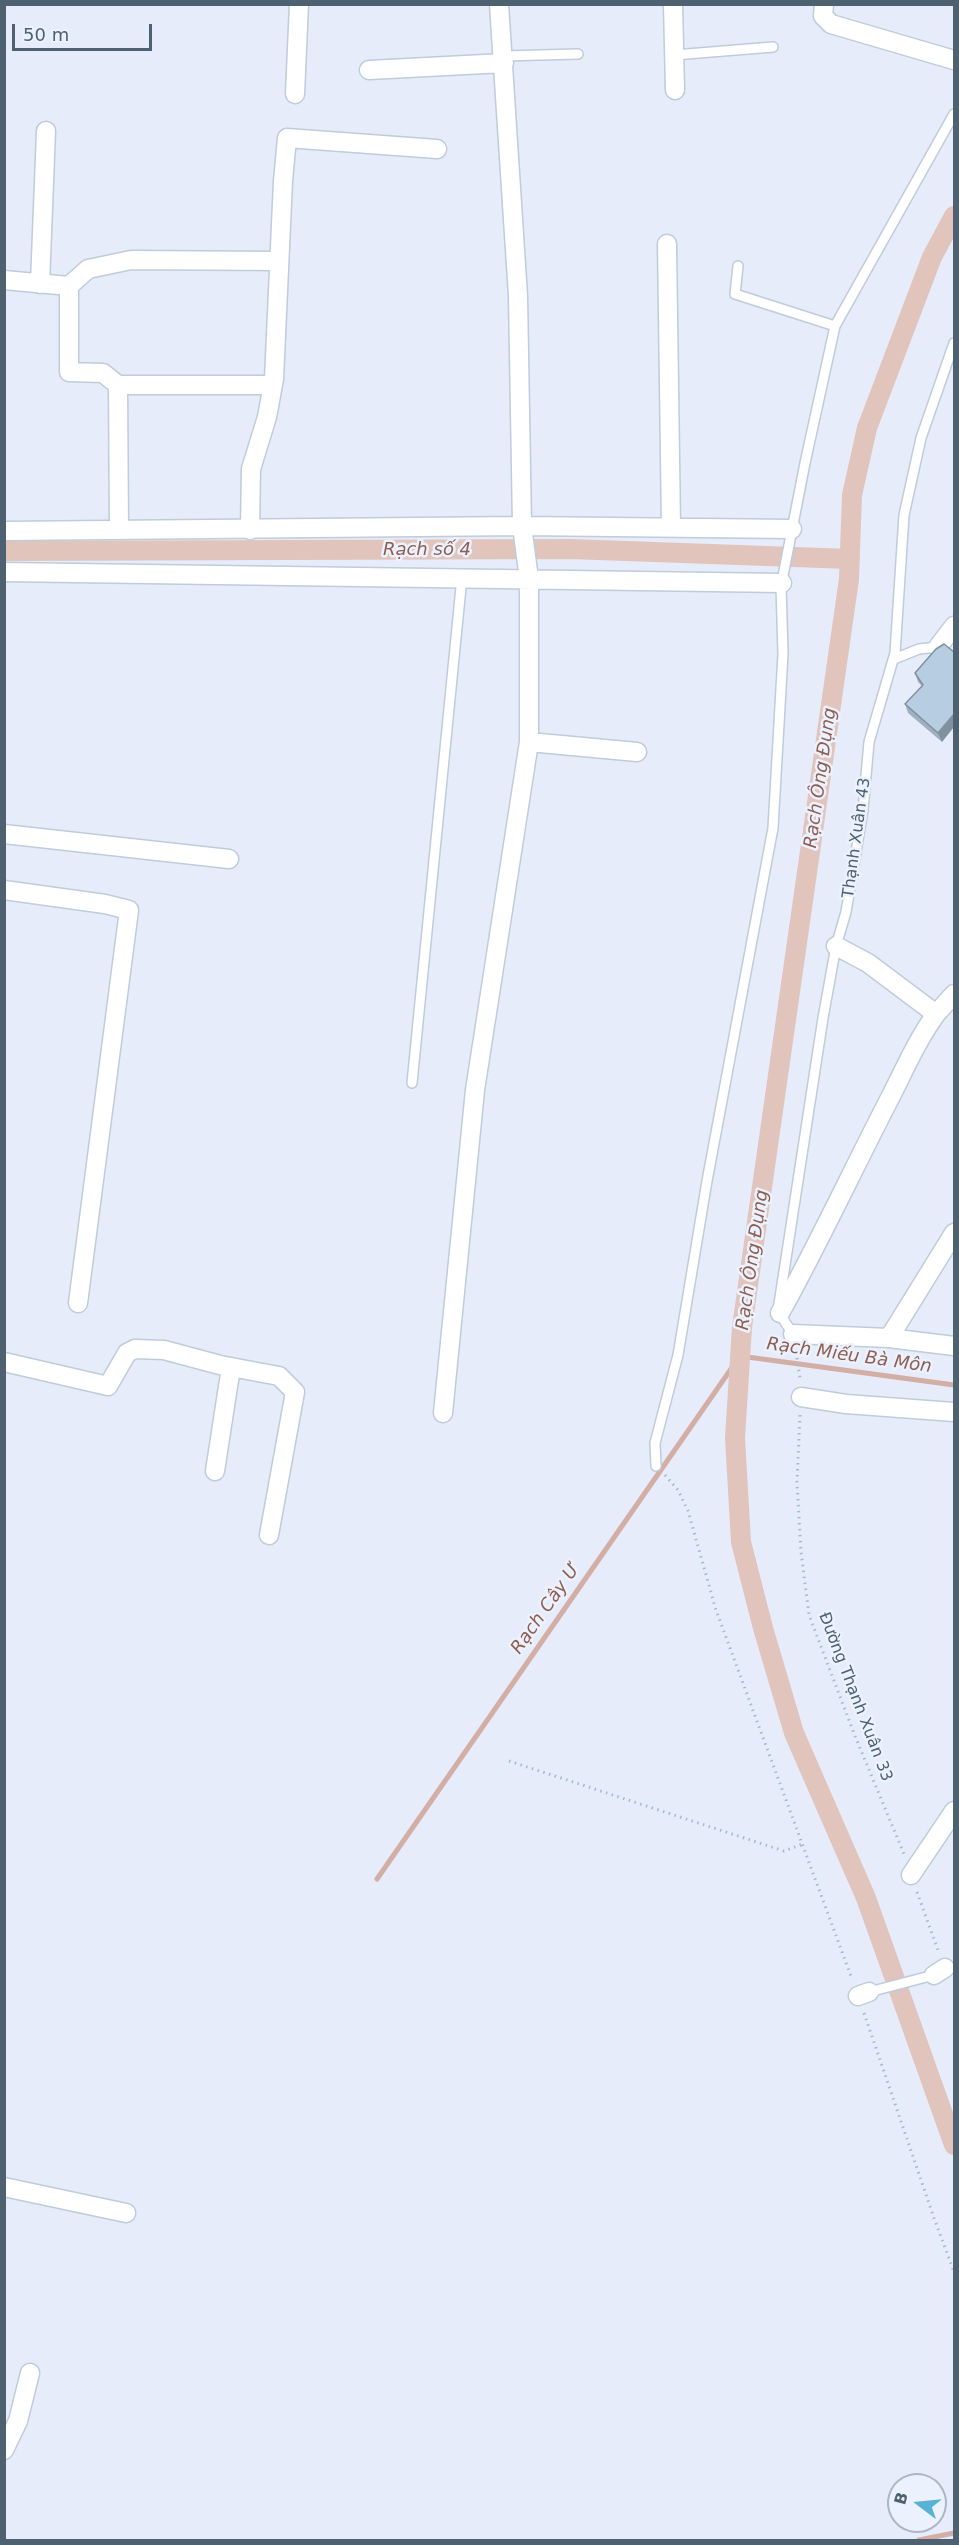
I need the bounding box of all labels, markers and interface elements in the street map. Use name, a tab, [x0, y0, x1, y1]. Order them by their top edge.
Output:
scale bar	[15, 12, 154, 50]
text: 50 m	[23, 24, 69, 45]
water label: Rạch số 4	[383, 539, 471, 561]
water label: Rạch Ông Đụng	[800, 706, 842, 850]
street label: Thạnh Xuân 43	[839, 776, 875, 900]
water label: Rạch Ông Đụng	[732, 1188, 774, 1332]
water label: Rạch Miếu Bà Môn	[765, 1334, 933, 1378]
water label: Rạch Cây Ư	[507, 1560, 585, 1658]
street label: Đường Thạnh Xuân 33	[814, 1610, 896, 1784]
north arrow	[887, 2473, 947, 2533]
text: B	[890, 2490, 912, 2507]

